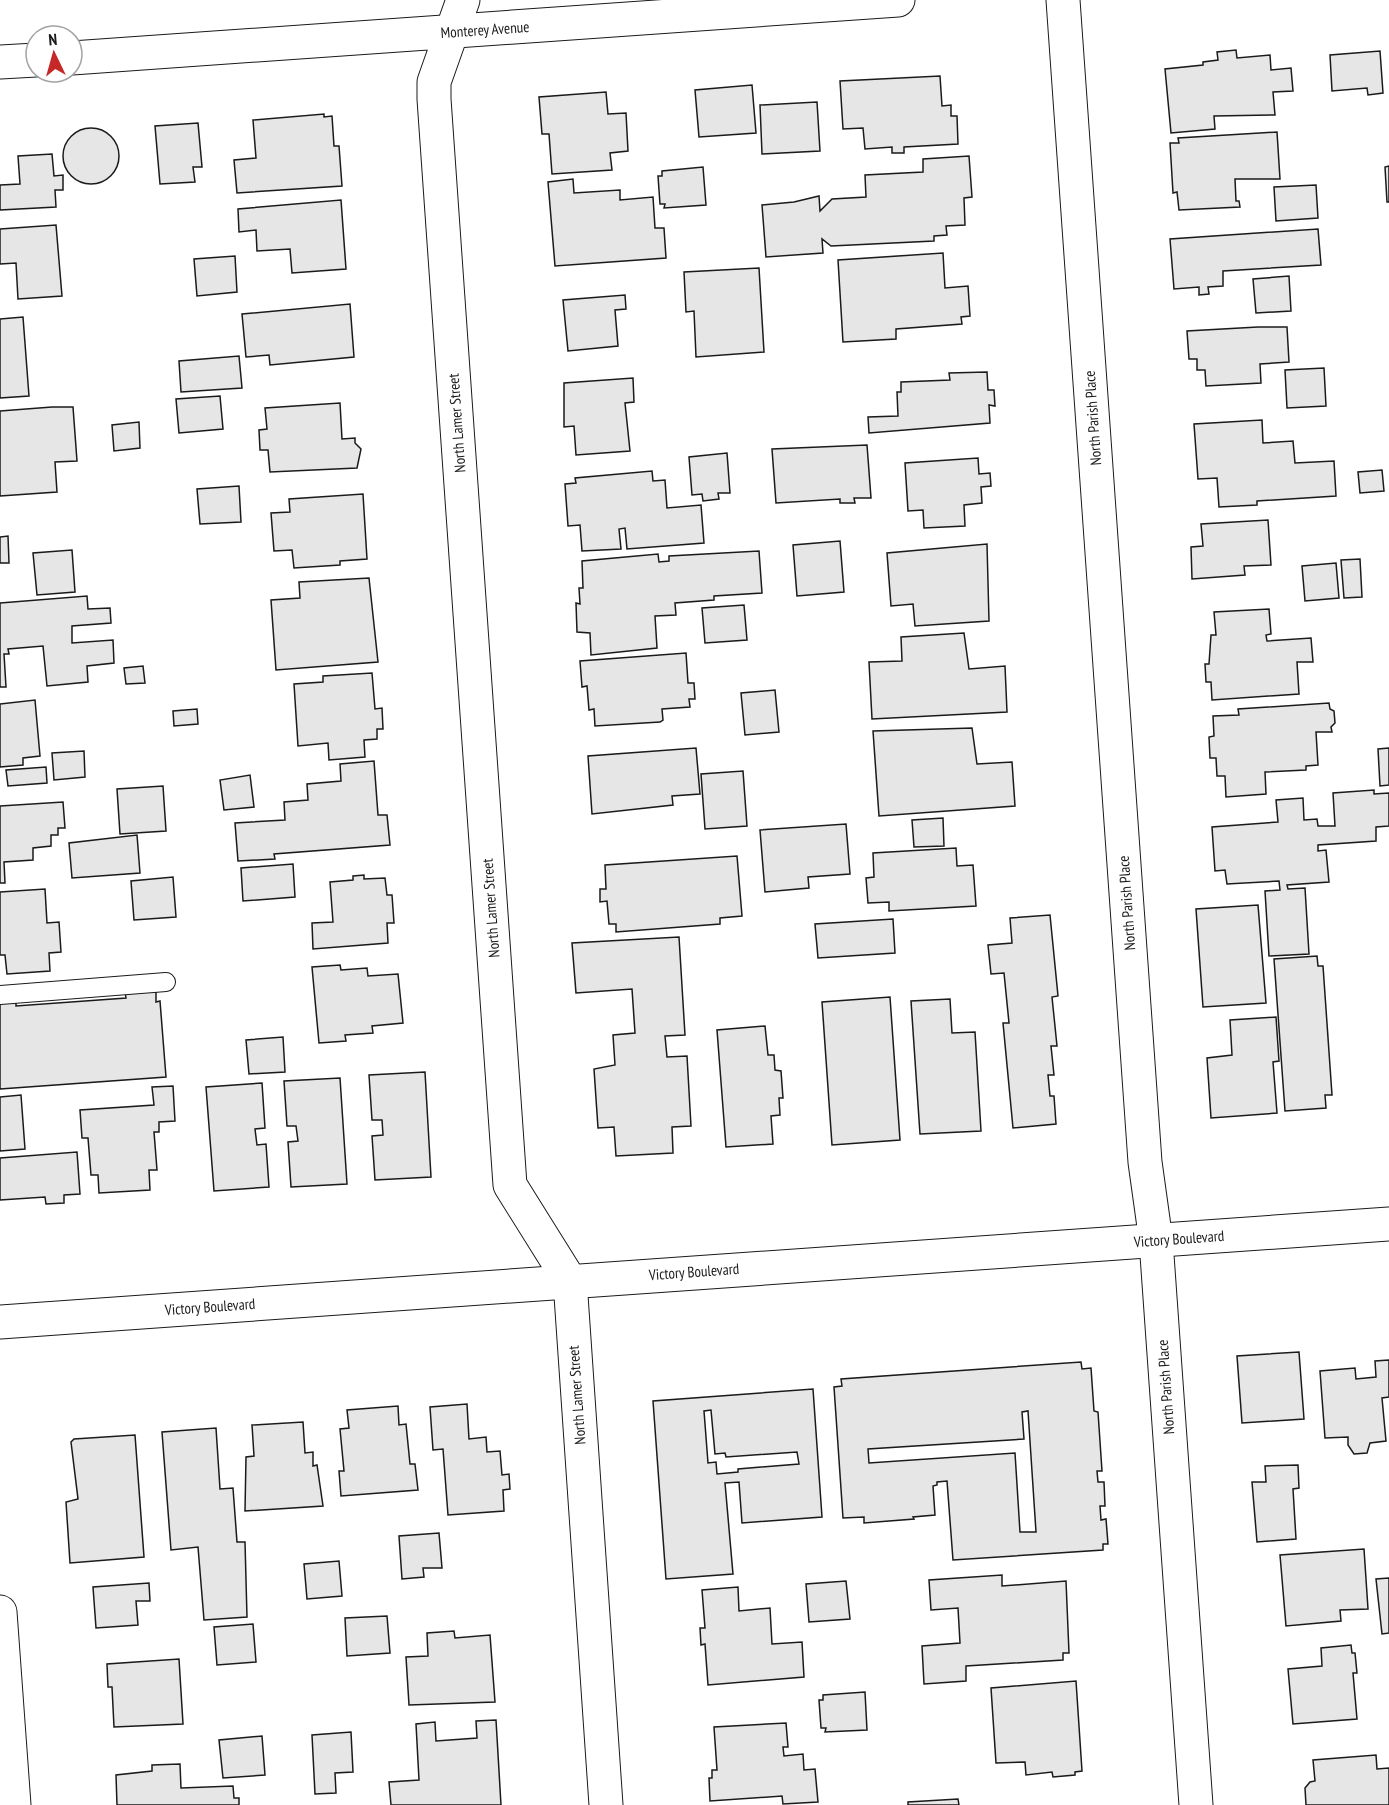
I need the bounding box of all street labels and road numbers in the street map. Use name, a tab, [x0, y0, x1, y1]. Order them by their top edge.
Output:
street label: Monterey Avenue	[440, 17, 530, 42]
street label: North Parish Place	[1080, 370, 1105, 466]
street label: North Lamer Street	[444, 373, 469, 473]
street label: North Parish Place	[1114, 855, 1139, 951]
street label: North Lamer Street	[478, 858, 503, 958]
street label: Victory Boulevard	[1132, 1226, 1225, 1251]
street label: Victory Boulevard	[647, 1259, 740, 1284]
street label: Victory Boulevard	[163, 1294, 256, 1319]
street label: North Parish Place	[1153, 1339, 1178, 1435]
street label: North Lamer Street	[564, 1345, 589, 1445]

